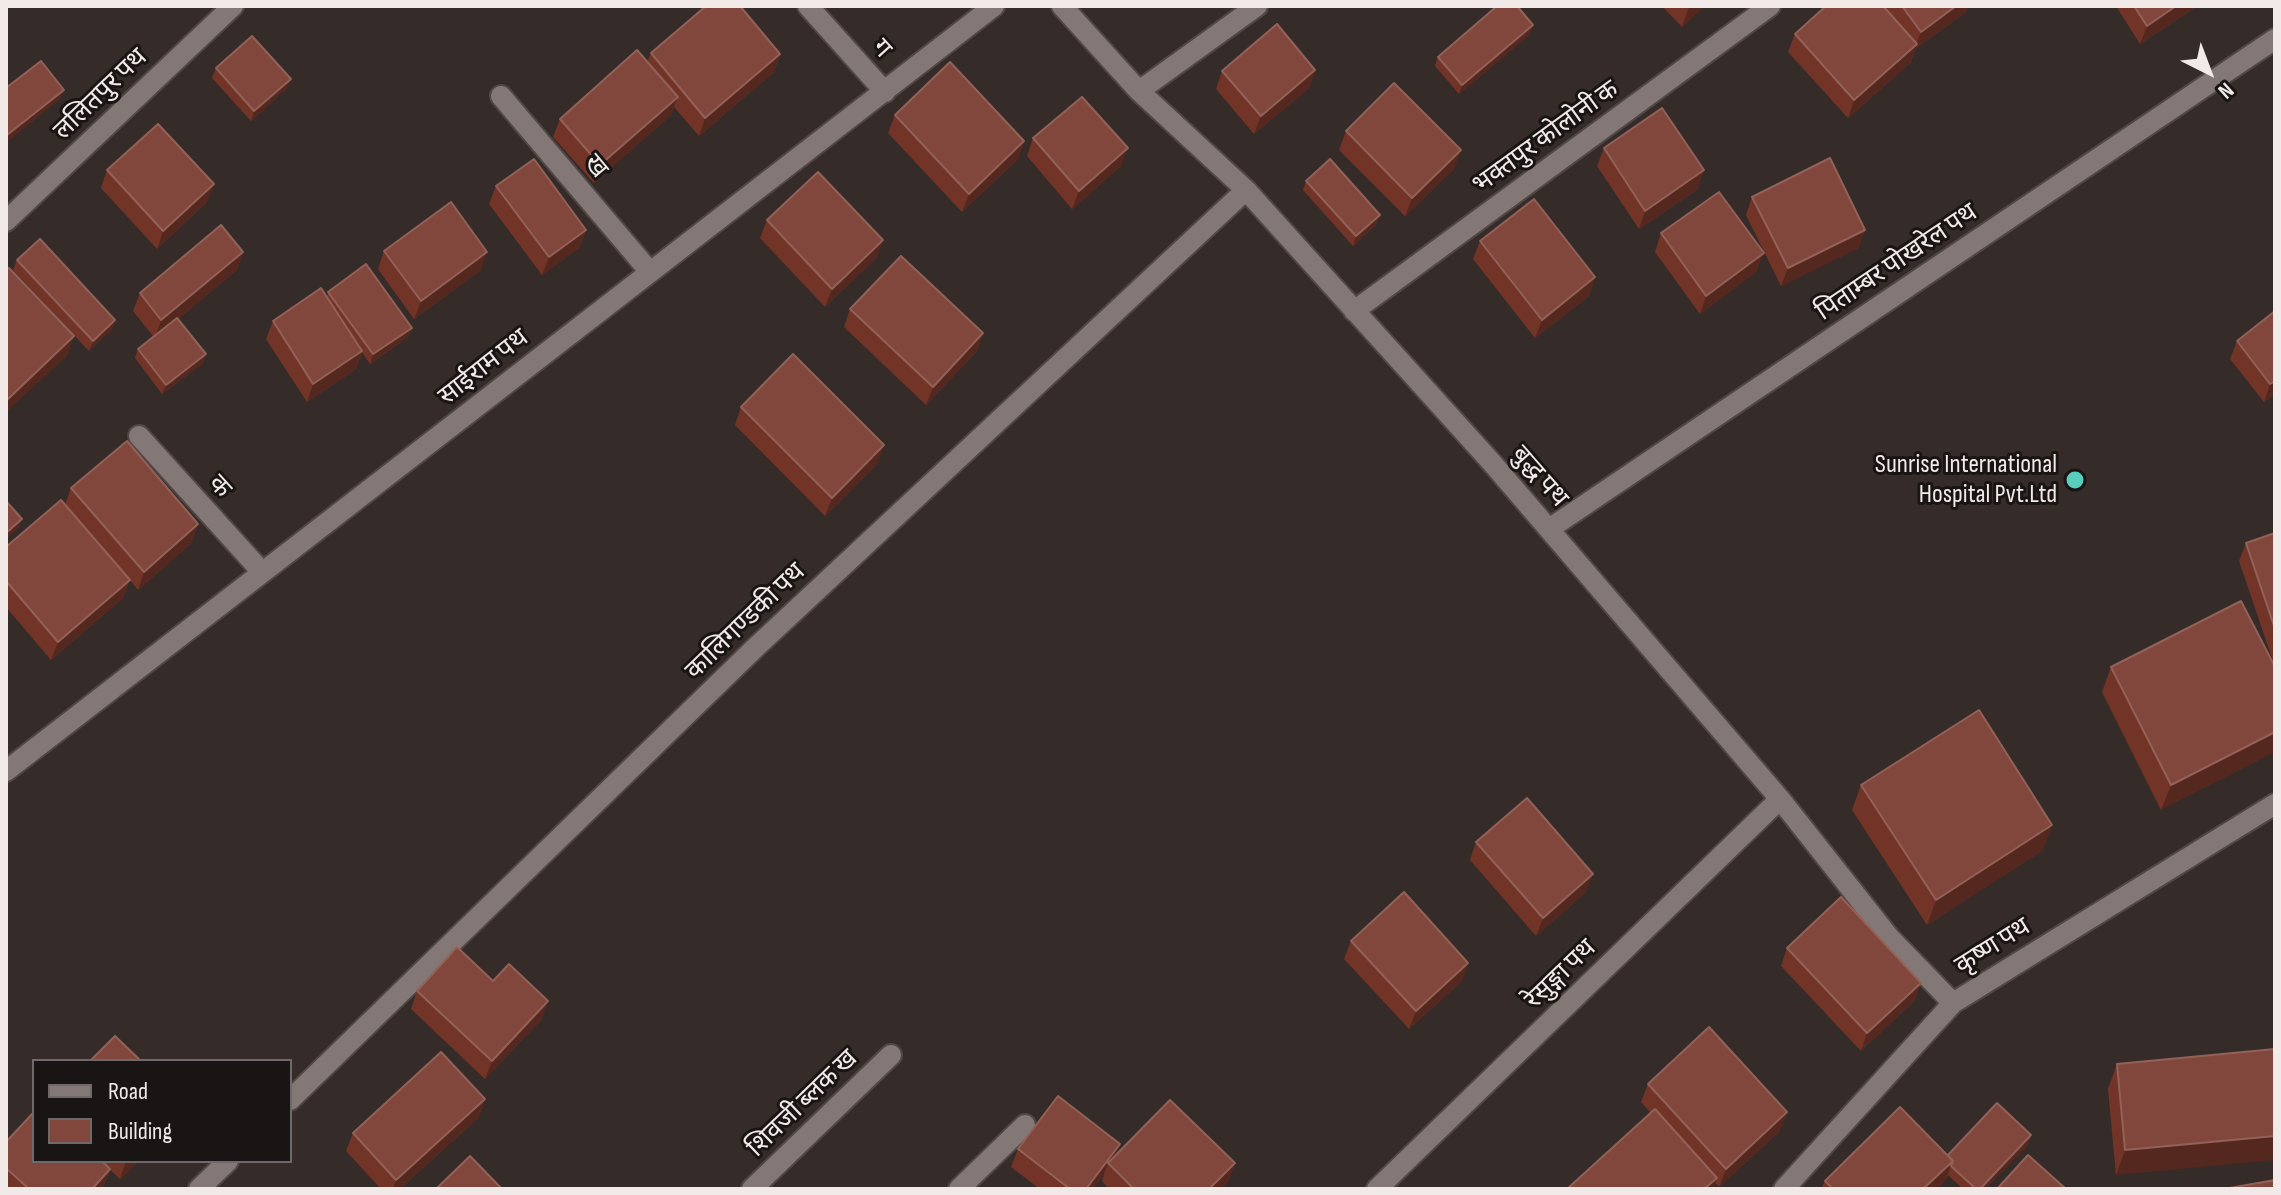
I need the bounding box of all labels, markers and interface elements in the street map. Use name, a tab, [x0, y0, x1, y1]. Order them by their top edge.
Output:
north arrow	[2169, 32, 2249, 112]
street label: ग	[865, 33, 897, 65]
street label: ललितपुर पथ	[48, 43, 154, 147]
street label: भक्तपुर कोलोनी क	[1467, 75, 1625, 201]
text: N	[2212, 76, 2239, 104]
street label: ख	[576, 149, 614, 185]
street label: पिताम्बर पोखरेल पथ	[1810, 198, 1984, 328]
street label: साईराम पथ	[433, 323, 535, 413]
street label: बुद्ध पथ	[1504, 440, 1574, 514]
place label: Sunrise International Hospital Pvt.Ltd	[1875, 449, 2057, 510]
street label: क	[201, 469, 237, 505]
marker: Sunrise International Hospital Pvt.Ltd	[2064, 469, 2086, 491]
street label: कालिगण्डकी पथ	[680, 557, 812, 687]
street label: कृष्ण पथ	[1950, 912, 2036, 982]
street label: रेसुङ्गा पथ	[1519, 934, 1603, 1016]
street label: शिवजी ब्लक ख	[741, 1044, 865, 1164]
legend	[32, 1059, 292, 1163]
text: Road	[108, 1077, 148, 1106]
text: Building	[108, 1117, 172, 1146]

